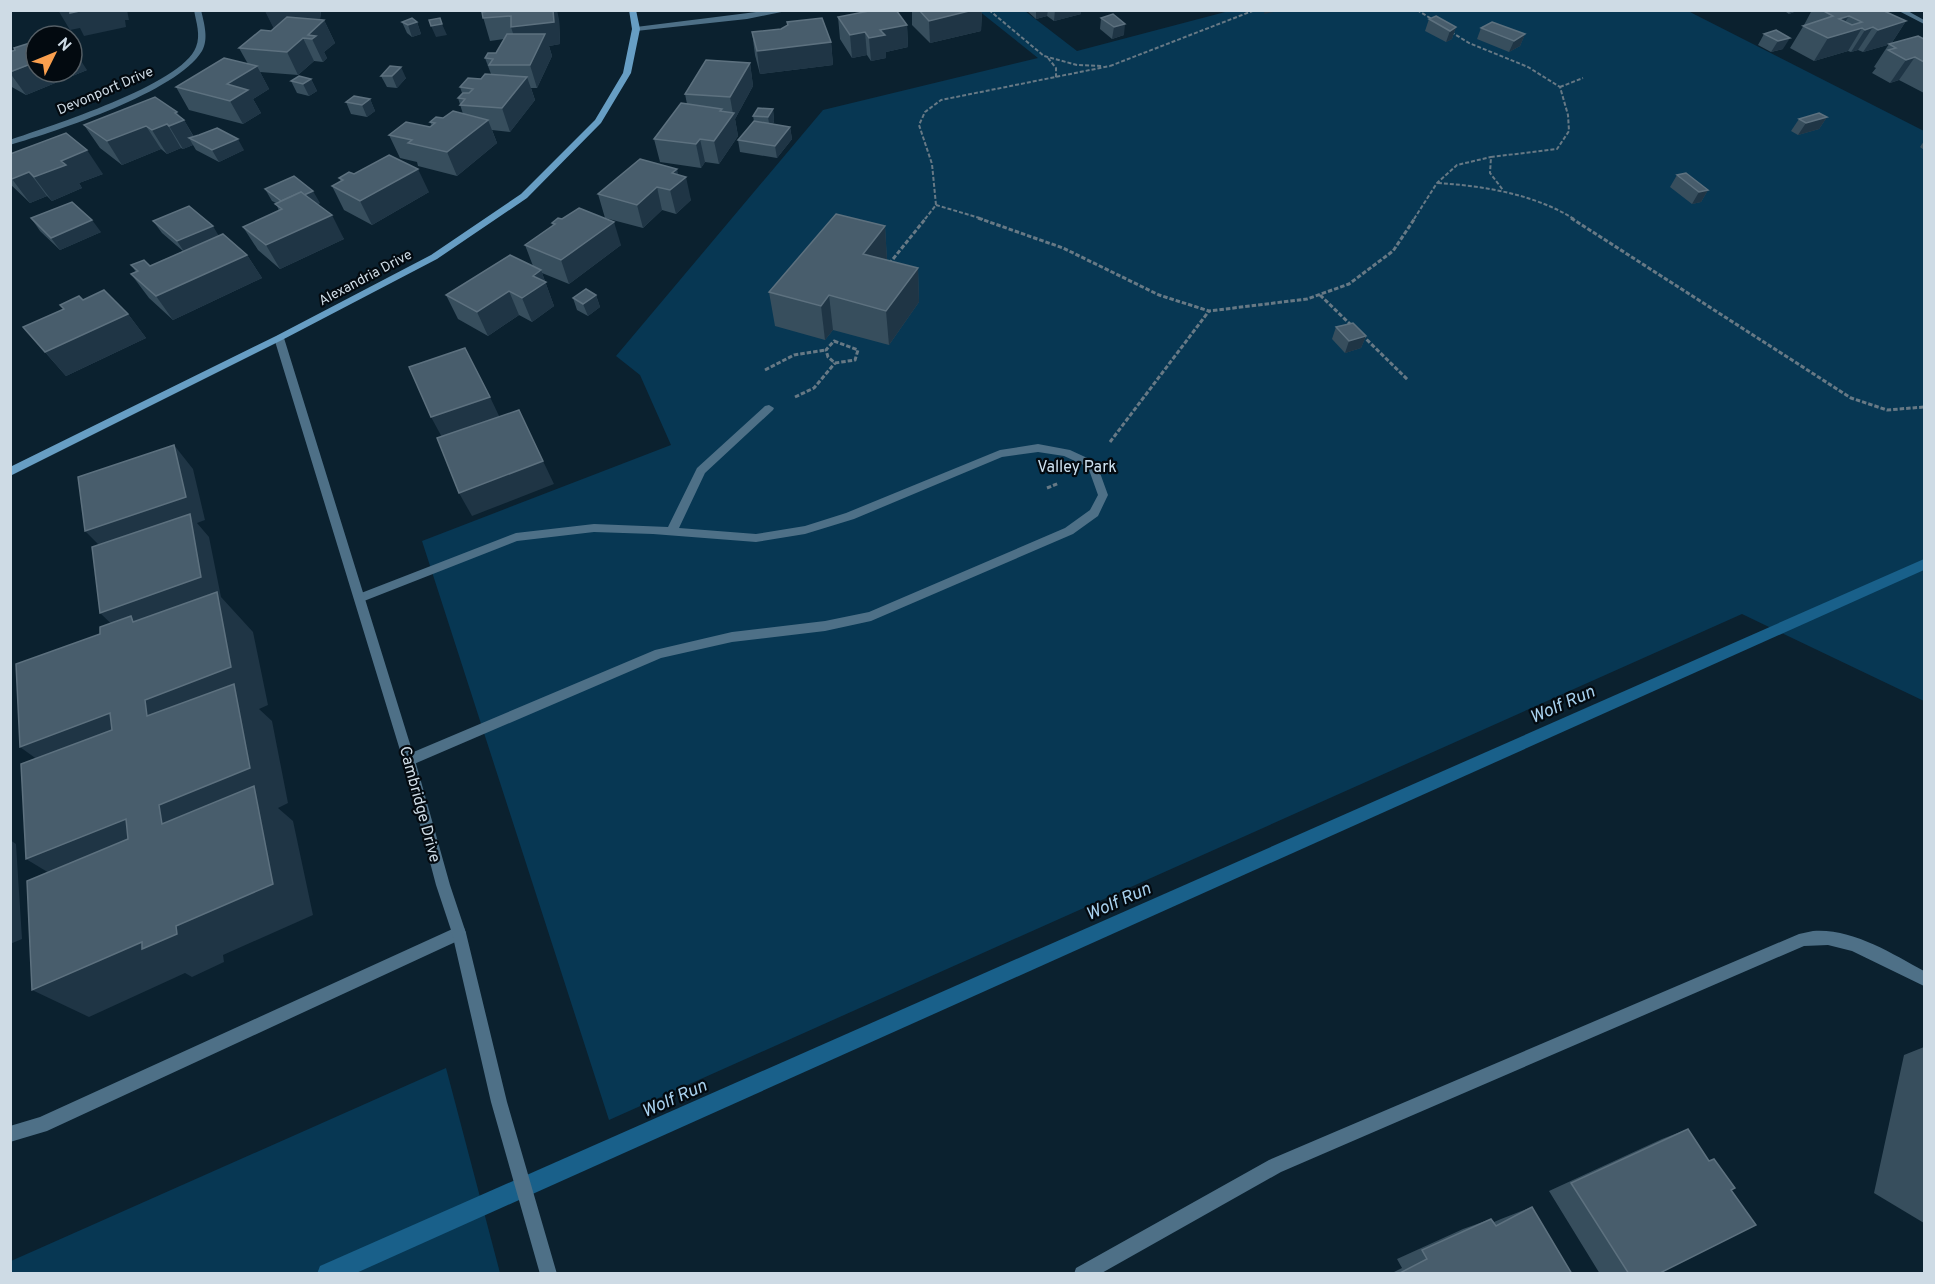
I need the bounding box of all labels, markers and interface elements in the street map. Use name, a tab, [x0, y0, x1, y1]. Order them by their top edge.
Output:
north arrow	[24, 24, 84, 84]
text: N	[52, 34, 75, 56]
street label: Devonport Drive	[55, 63, 156, 119]
street label: Alexandria Drive	[316, 247, 415, 310]
park label: Valley Park	[1037, 458, 1117, 478]
water label: Wolf Run	[1526, 681, 1599, 730]
street label: Cambridge Drive	[394, 744, 444, 865]
water label: Wolf Run	[1082, 878, 1155, 927]
water label: Wolf Run	[638, 1075, 711, 1124]

